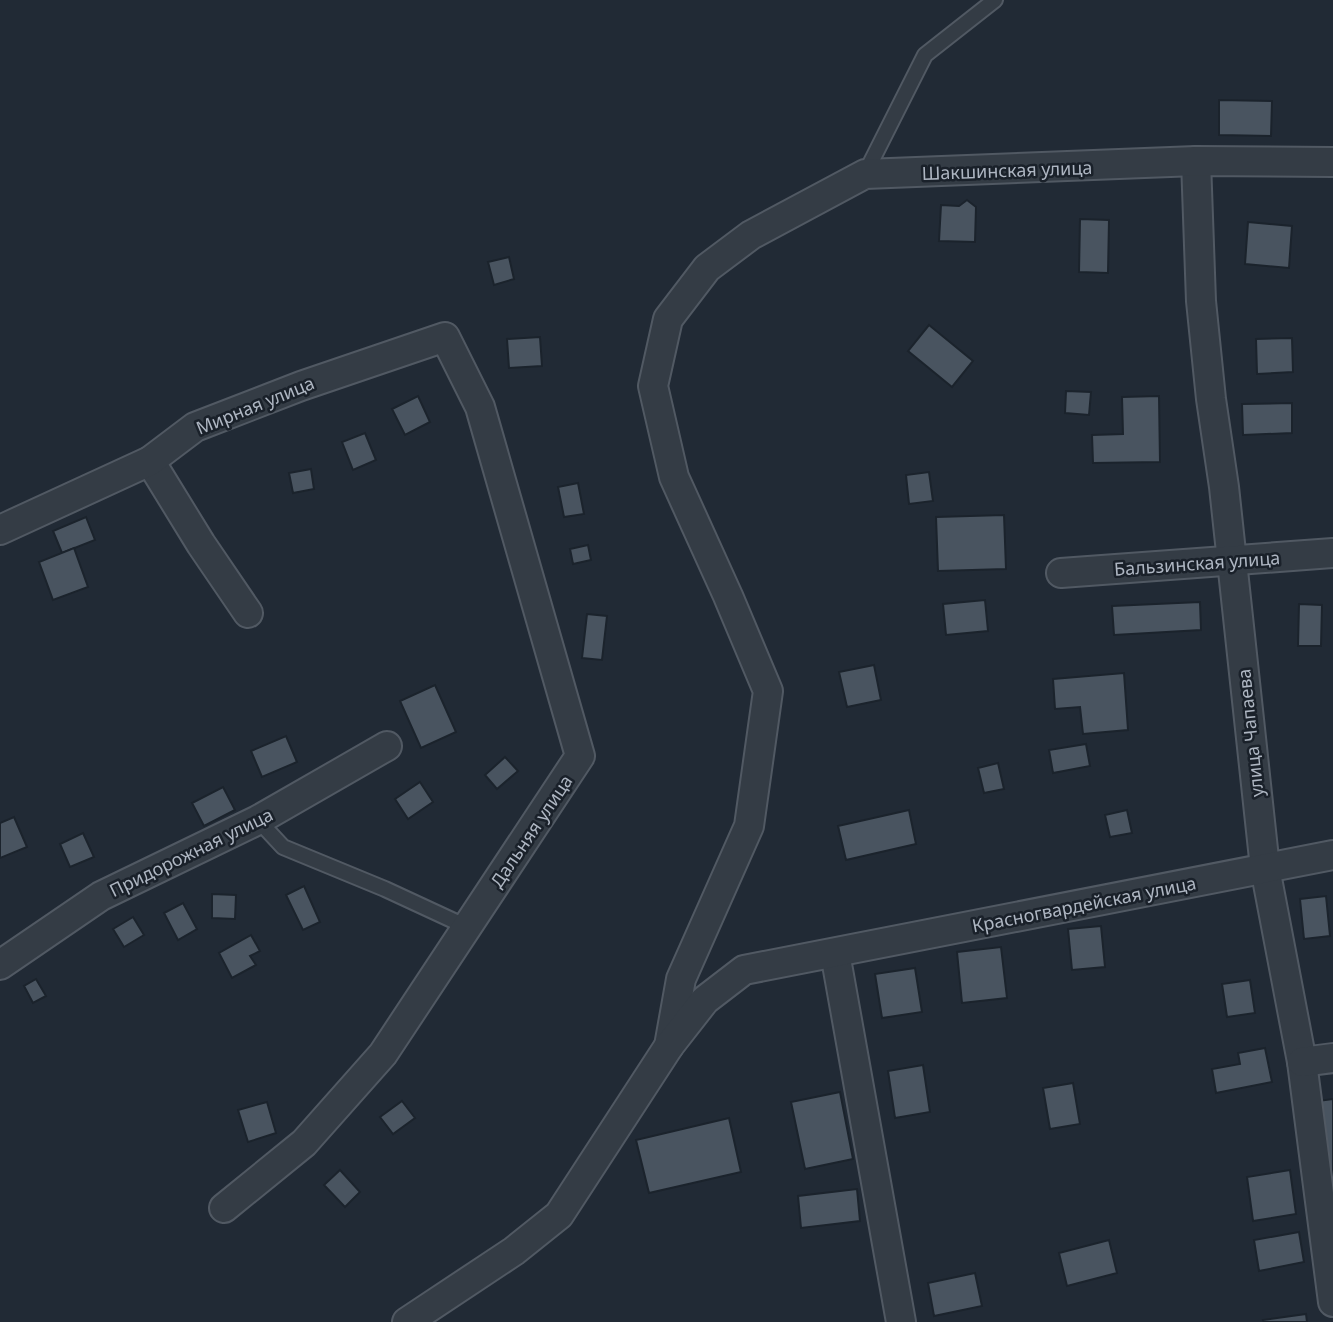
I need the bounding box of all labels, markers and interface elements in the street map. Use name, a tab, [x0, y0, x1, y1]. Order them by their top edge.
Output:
street label: Шакшинская улица	[921, 155, 1093, 185]
street label: Мирная улица	[192, 370, 318, 440]
street label: Бальзинская улица	[1113, 545, 1281, 581]
street label: улица Чапаева	[1231, 668, 1269, 798]
street label: Дальняя улица	[484, 770, 578, 892]
street label: Придорожная улица	[105, 802, 277, 902]
street label: Красногвардейская улица	[970, 870, 1198, 938]

